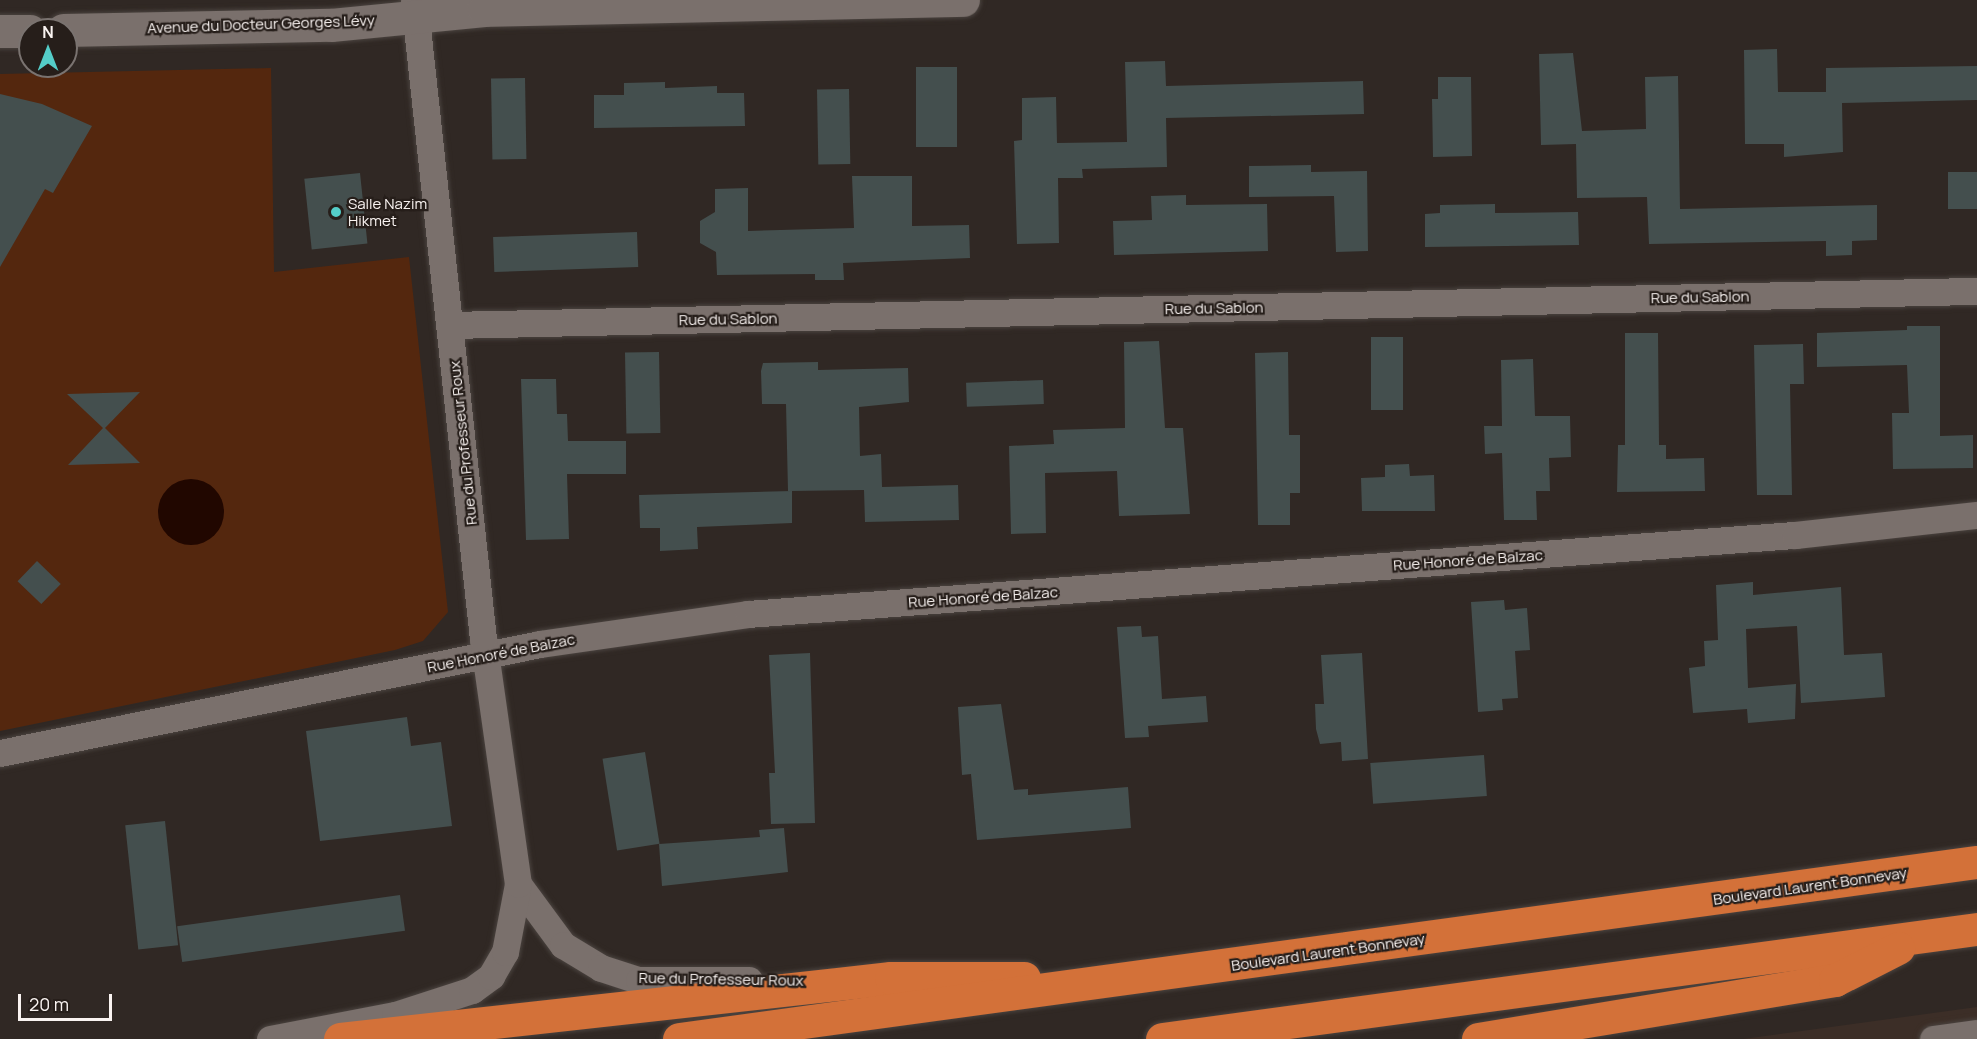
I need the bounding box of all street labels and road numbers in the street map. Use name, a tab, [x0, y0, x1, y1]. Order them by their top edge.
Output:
street label: Avenue du Docteur Georges Lévy	[147, 11, 375, 37]
street label: Rue du Sablon	[1651, 287, 1749, 307]
street label: Rue du Sablon	[1165, 298, 1263, 318]
street label: Rue du Sablon	[679, 309, 777, 329]
street label: Rue du Professeur Roux	[445, 360, 481, 526]
street label: Rue Honoré de Balzac	[1393, 546, 1543, 574]
street label: Rue Honoré de Balzac	[908, 583, 1058, 611]
street label: Rue Honoré de Balzac	[426, 630, 576, 676]
street label: Boulevard Laurent Bonnevay	[1712, 863, 1908, 909]
street label: Boulevard Laurent Bonnevay	[1230, 929, 1426, 975]
street label: Rue du Professeur Roux	[638, 969, 804, 989]

